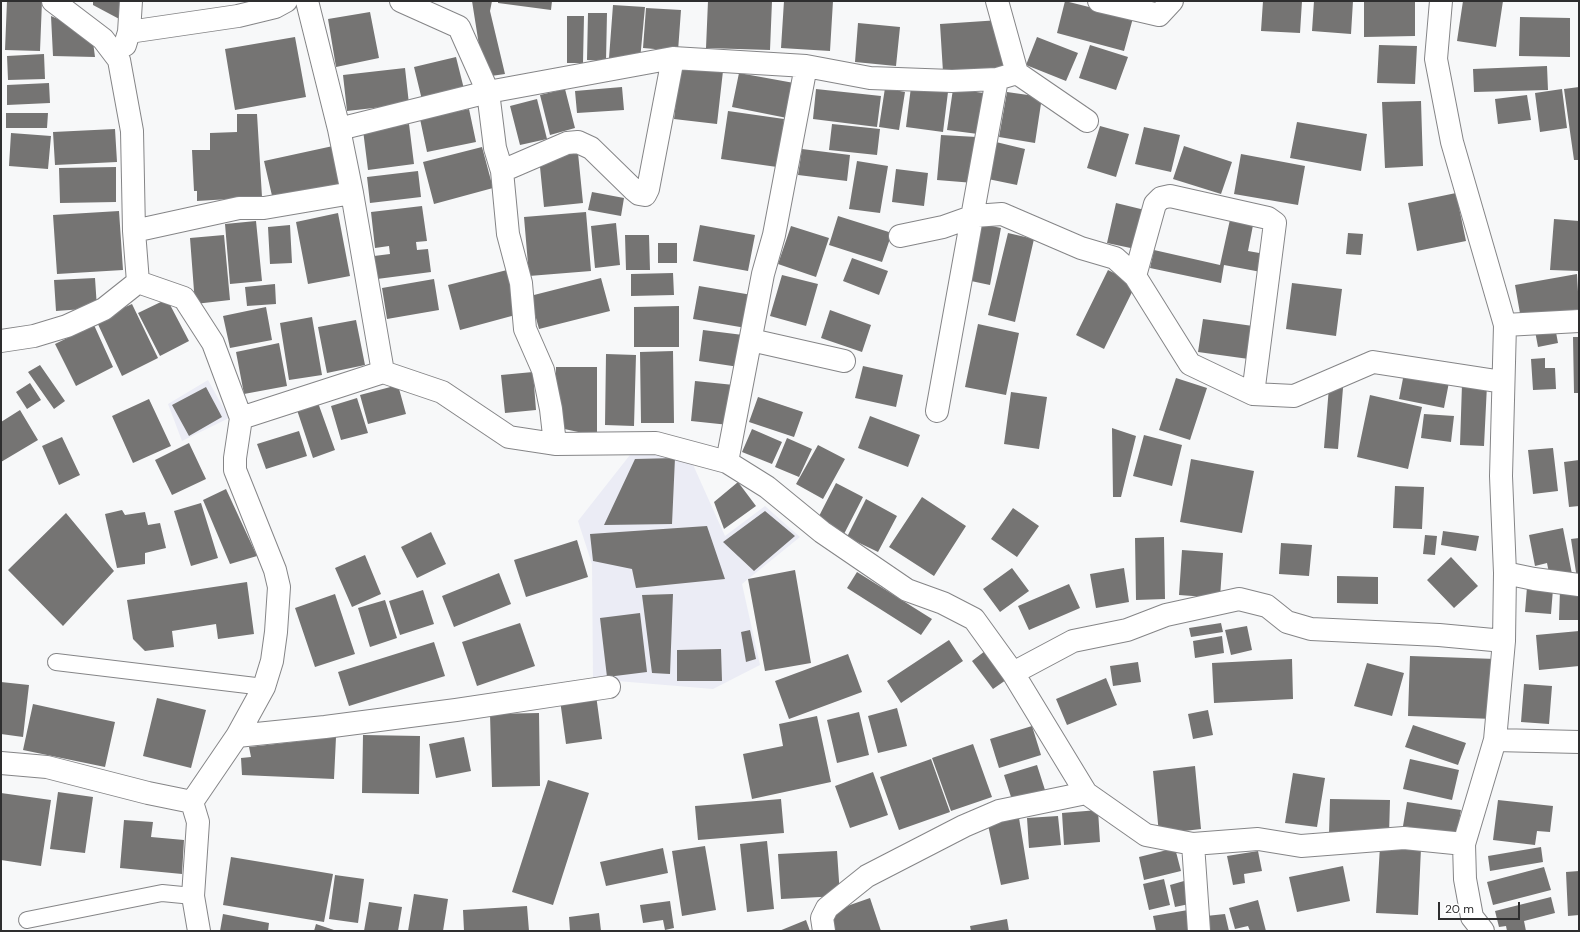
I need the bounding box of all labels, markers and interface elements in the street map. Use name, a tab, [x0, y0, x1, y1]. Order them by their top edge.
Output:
scale bar	[1440, 894, 1522, 920]
text: 20 m	[1445, 901, 1474, 917]

